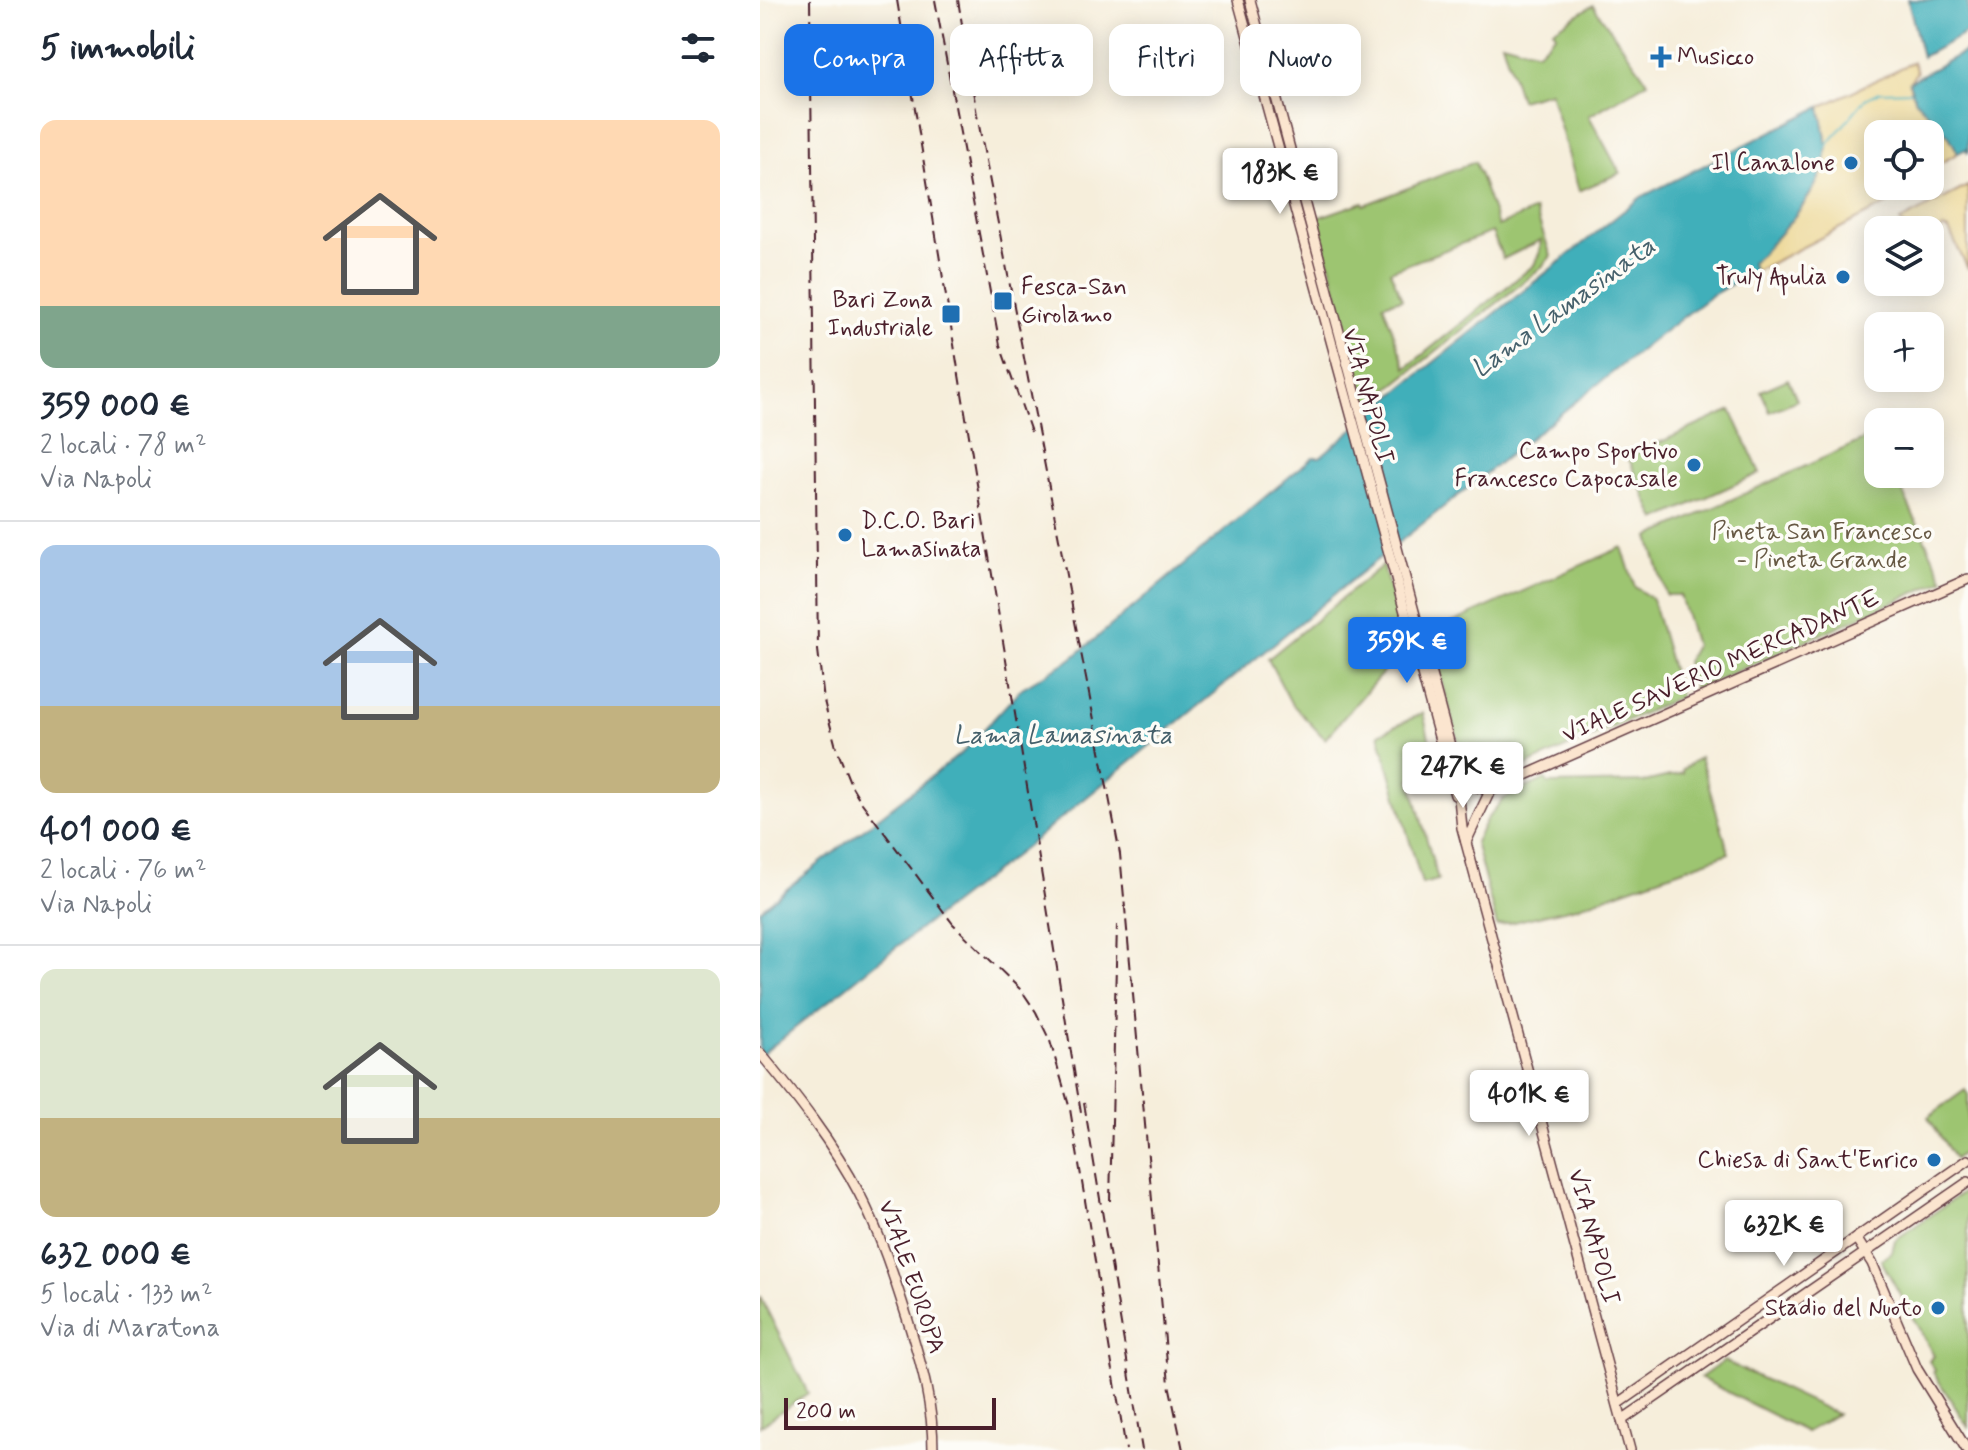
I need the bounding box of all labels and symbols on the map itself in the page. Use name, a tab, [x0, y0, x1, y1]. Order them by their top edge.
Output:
place label: Musicco	[1677, 42, 1754, 73]
marker: Musicco	[1652, 48, 1670, 66]
pin: 183K €	[1215, 148, 1345, 216]
place label: Il Canalone	[1711, 148, 1835, 179]
marker: Il Canalone	[1842, 154, 1860, 172]
water label: Lama Lamasinata	[1465, 230, 1663, 386]
place label: Truly Apulia	[1715, 262, 1827, 296]
marker: Truly Apulia	[1834, 268, 1852, 286]
place label: Fesca-San Girolamo	[1021, 272, 1127, 331]
place label: Bari Zona Industriale	[828, 285, 933, 344]
marker: Fesca-San Girolamo	[992, 290, 1014, 312]
marker: Bari Zona Industriale	[940, 303, 962, 325]
street label: VIA NAPOLI	[1334, 325, 1400, 467]
place label: Campo Sportivo Francesco Capocasale	[1455, 436, 1678, 495]
marker: Campo Sportivo Francesco Capocasale	[1685, 456, 1703, 474]
place label: D.C.O. Bari Lamasinata	[861, 506, 981, 565]
park label: Pineta San Francesco - Pineta Grande	[1712, 517, 1932, 576]
marker: D.C.O. Bari Lamasinata	[836, 526, 854, 544]
street label: VIALE SAVERIO MERCADANTE	[1558, 583, 1884, 751]
pin: 359K €	[1342, 617, 1472, 685]
water label: Lama Lamasinata	[953, 719, 1173, 753]
pin: 247K €	[1398, 742, 1528, 810]
pin: 401K €	[1464, 1070, 1594, 1138]
place label: Chiesa di Sant'Enrico	[1697, 1145, 1918, 1176]
marker: Chiesa di Sant'Enrico	[1925, 1151, 1943, 1169]
street label: VIA NAPOLI	[1560, 1166, 1626, 1308]
street label: VIALE EUROPA	[870, 1196, 952, 1358]
pin: 632K €	[1719, 1200, 1849, 1268]
place label: Stadio del Nuoto	[1765, 1293, 1922, 1324]
marker: Stadio del Nuoto	[1929, 1299, 1947, 1317]
scale bar	[784, 1394, 996, 1430]

